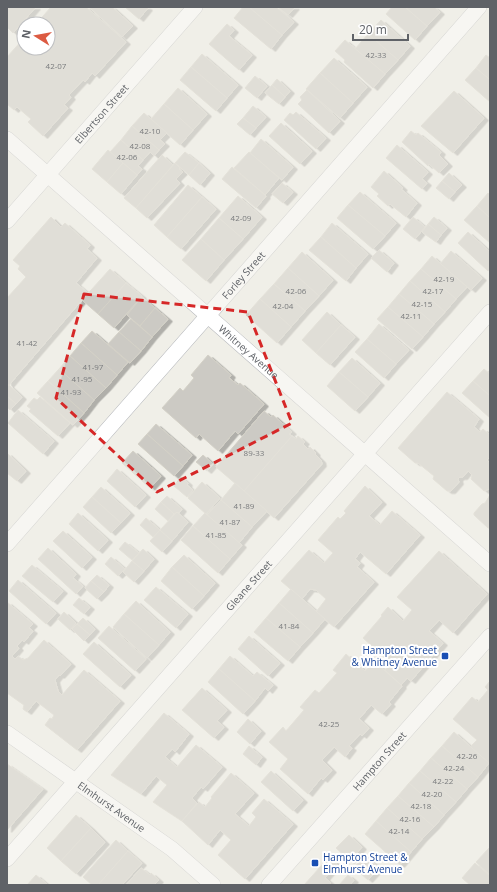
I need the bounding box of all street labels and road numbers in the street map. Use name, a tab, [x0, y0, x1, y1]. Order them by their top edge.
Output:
street label: Elbertson Street	[71, 80, 132, 146]
street label: Forley Street	[219, 248, 268, 302]
street label: Whitney Avenue	[216, 321, 282, 382]
street label: Gleane Street	[222, 557, 275, 614]
street label: Hampton Street	[349, 728, 409, 793]
street label: Elmhurst Avenue	[75, 778, 149, 835]

